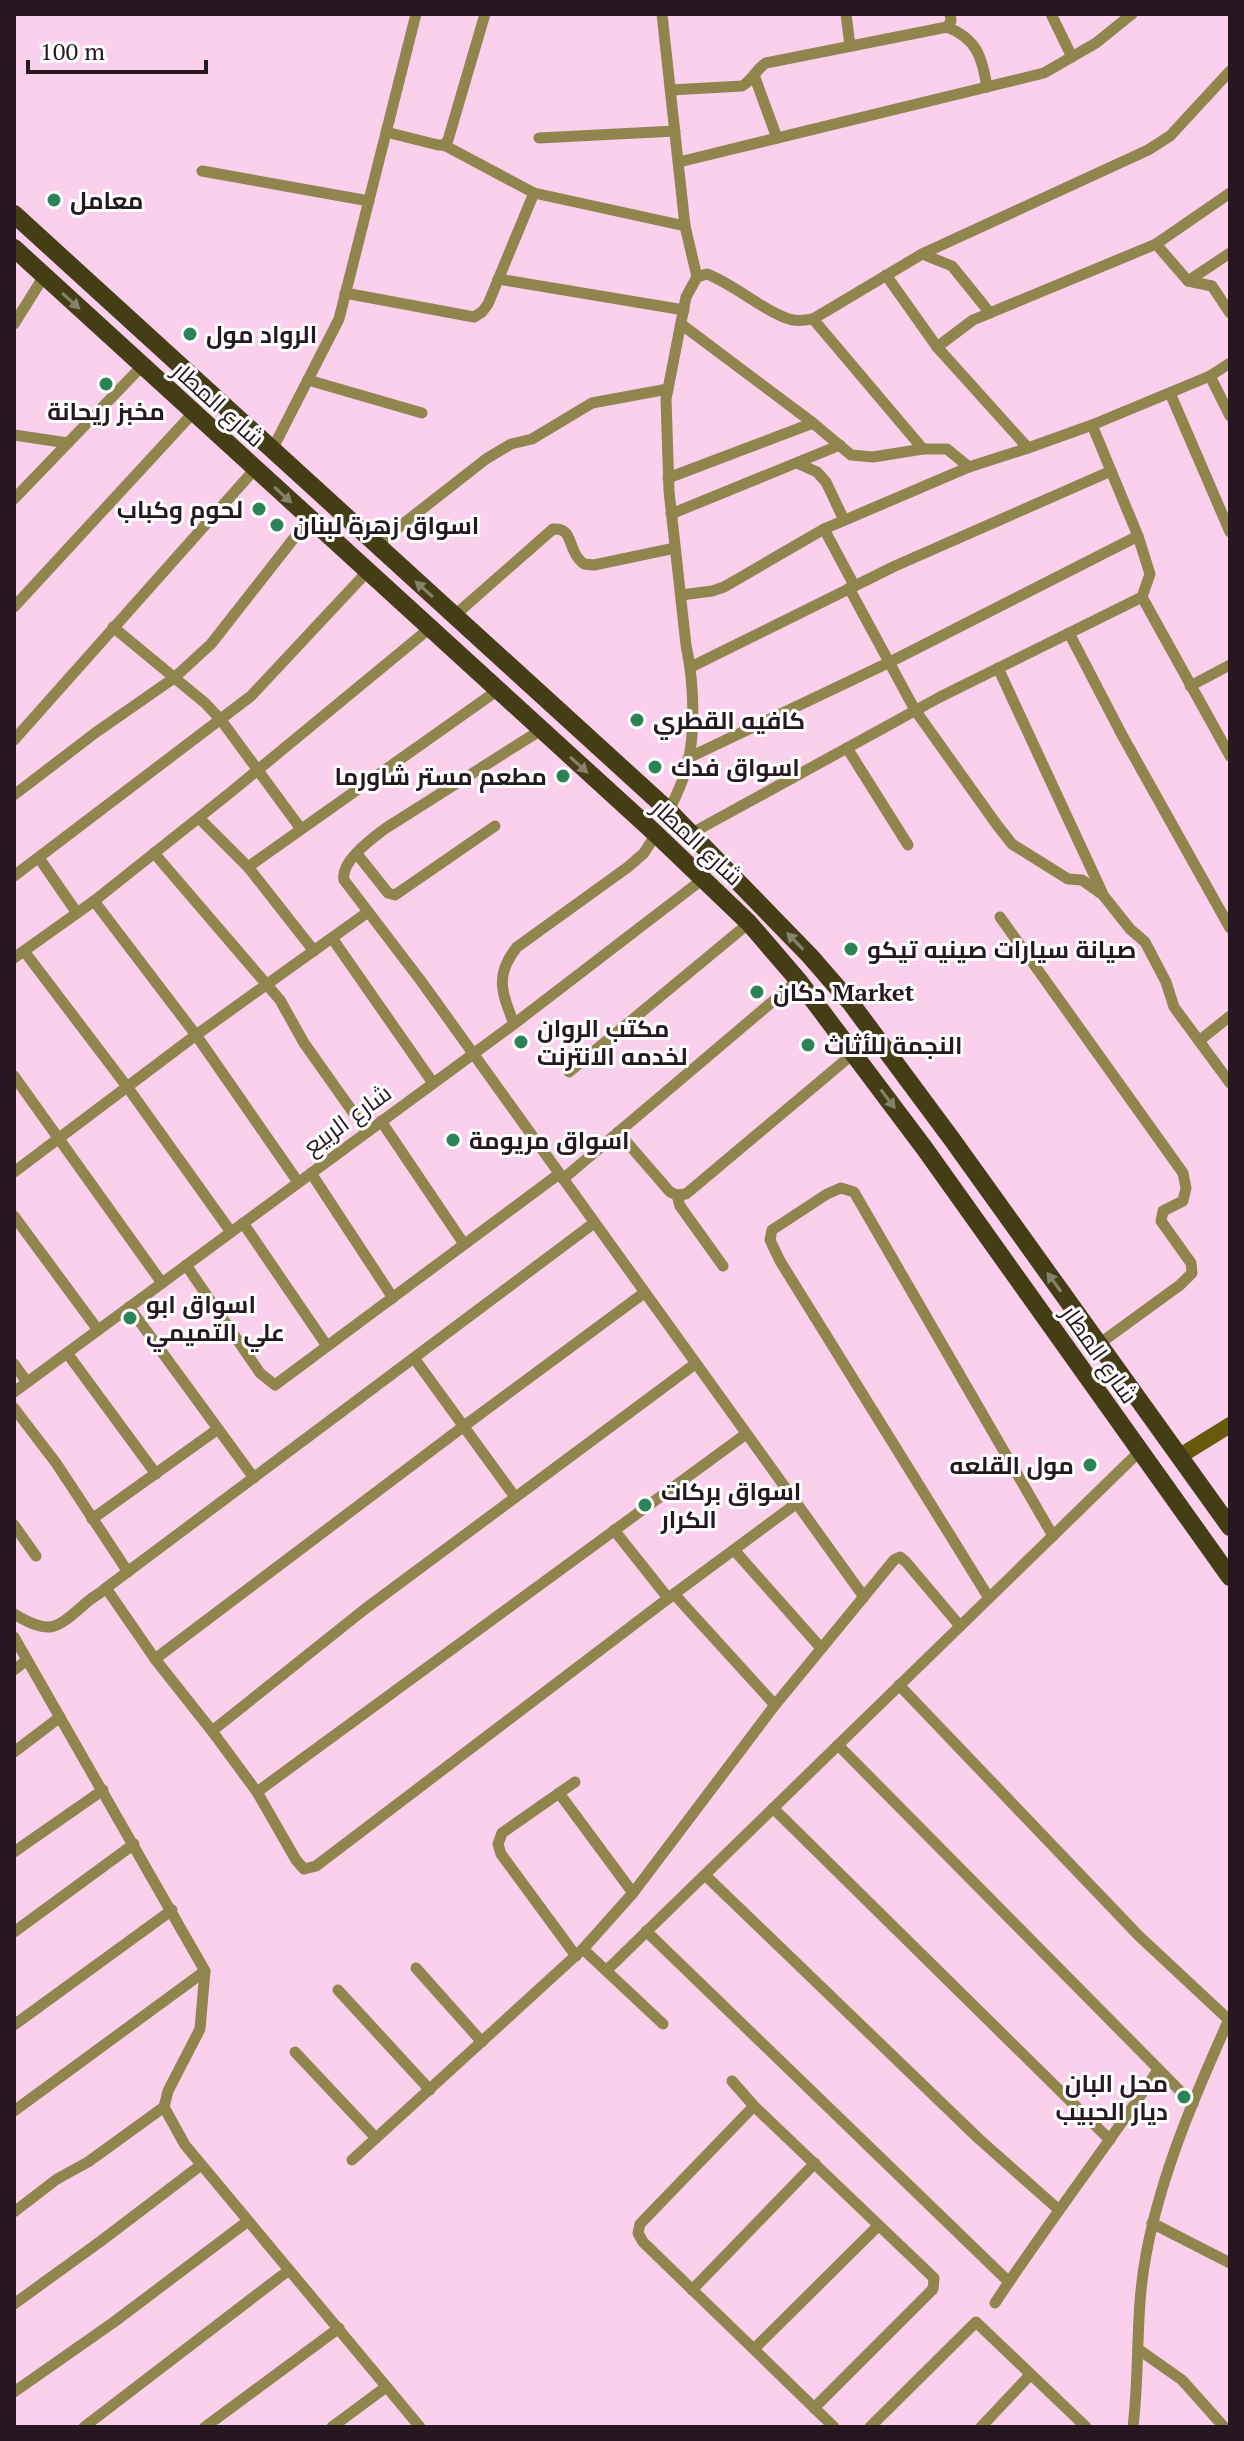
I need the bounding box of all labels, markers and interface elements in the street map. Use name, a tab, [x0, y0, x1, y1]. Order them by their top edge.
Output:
scale bar	[28, 24, 206, 74]
text: 100 m	[40, 35, 105, 67]
place label: معامل	[70, 184, 144, 216]
marker: معامل	[45, 191, 63, 209]
one-way arrow	[61, 291, 80, 309]
place label: الرواد مول	[206, 318, 317, 350]
marker: الرواد مول	[181, 325, 199, 343]
street label: شارع المطار	[164, 353, 272, 454]
marker: مخبز ريحانة	[97, 375, 115, 393]
place label: مخبز ريحانة	[47, 395, 165, 427]
one-way arrow	[274, 486, 293, 504]
place label: لحوم وكباب	[117, 493, 243, 526]
marker: لحوم وكباب	[250, 500, 268, 518]
place label: اسواق زهرة لبنان	[293, 509, 479, 541]
marker: اسواق زهرة لبنان	[268, 516, 286, 534]
one-way arrow	[415, 580, 434, 598]
place label: كافيه القطري	[653, 704, 805, 740]
marker: كافيه القطري	[628, 711, 646, 729]
place label: اسواق فدك	[671, 751, 800, 783]
one-way arrow	[569, 755, 588, 773]
marker: اسواق فدك	[646, 758, 664, 776]
place label: مطعم مستر شاورما	[335, 760, 547, 793]
marker: مطعم مستر شاورما	[554, 767, 572, 785]
street label: شارع المطار	[644, 790, 750, 893]
one-way arrow	[787, 932, 805, 951]
place label: صيانة سيارات صينيه تيكو	[867, 933, 1136, 965]
marker: صيانة سيارات صينيه تيكو	[842, 940, 860, 958]
place label: دكان Market	[773, 976, 915, 1008]
marker: دكان Market	[748, 983, 766, 1001]
place label: مكتب الروان لخدمه الانترنت	[537, 1012, 688, 1072]
place label: النجمة للأثاث	[824, 1029, 962, 1061]
marker: مكتب الروان لخدمه الانترنت	[512, 1033, 530, 1051]
marker: النجمة للأثاث	[799, 1036, 817, 1054]
street label: شارع الربيع	[297, 1076, 398, 1162]
one-way arrow	[879, 1088, 895, 1109]
place label: اسواق مريومة	[469, 1124, 629, 1156]
marker: اسواق مريومة	[444, 1131, 462, 1149]
one-way arrow	[1047, 1271, 1062, 1292]
place label: اسواق ابو علي التميمي	[146, 1288, 285, 1352]
street label: شارع المطار	[1053, 1297, 1146, 1410]
marker: اسواق ابو علي التميمي	[121, 1309, 139, 1327]
place label: مول القلعه	[950, 1449, 1074, 1481]
marker: مول القلعه	[1081, 1456, 1099, 1474]
place label: اسواق بركات الكرار	[660, 1475, 801, 1535]
marker: اسواق بركات الكرار	[636, 1496, 654, 1514]
place label: محل البان ديار الحبيب	[1055, 2067, 1168, 2127]
marker: محل البان ديار الحبيب	[1175, 2088, 1193, 2106]

